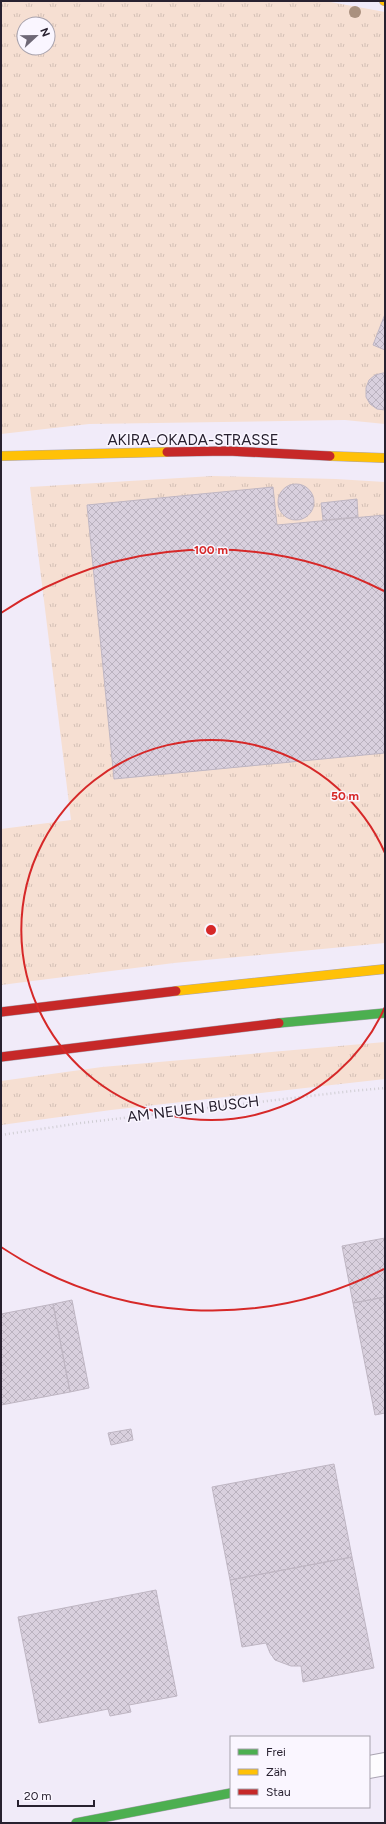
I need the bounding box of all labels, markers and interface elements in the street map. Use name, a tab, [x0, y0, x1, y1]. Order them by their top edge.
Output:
north arrow	[16, 16, 56, 56]
text: N	[37, 26, 52, 39]
street label: AKIRA-OKADA-STRASSE	[107, 431, 279, 449]
text: 100 m	[194, 543, 228, 557]
text: 50 m	[331, 789, 359, 803]
centre of rings	[204, 923, 218, 937]
street label: AM NEUEN BUSCH	[126, 1092, 260, 1126]
legend	[230, 1736, 370, 1808]
text: Frei	[266, 1745, 286, 1759]
text: Zäh	[266, 1765, 287, 1779]
scale bar	[18, 1782, 94, 1808]
text: Stau	[266, 1785, 291, 1799]
text: 20 m	[24, 1789, 52, 1803]

